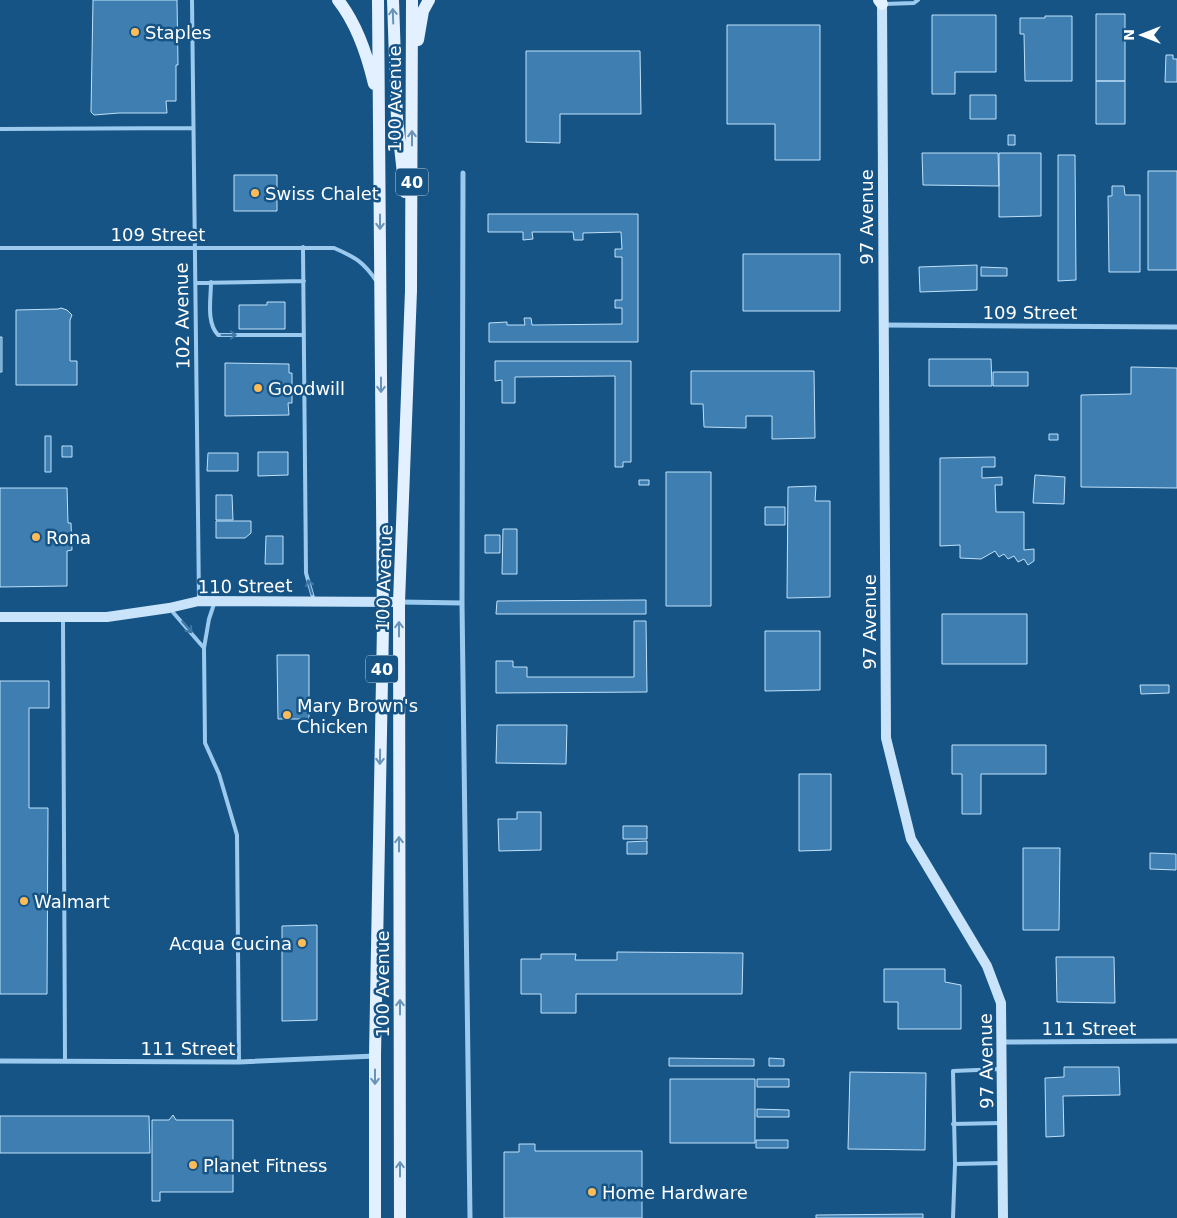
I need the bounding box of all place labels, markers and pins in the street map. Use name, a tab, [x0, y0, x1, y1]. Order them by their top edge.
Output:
place label: Staples	[145, 22, 211, 43]
marker: Staples	[129, 26, 141, 38]
place label: Swiss Chalet	[265, 183, 379, 204]
marker: Swiss Chalet	[249, 187, 261, 199]
place label: Goodwill	[268, 378, 345, 399]
marker: Goodwill	[252, 382, 264, 394]
place label: Rona	[46, 527, 91, 548]
marker: Rona	[30, 531, 42, 543]
place label: Mary Brown's Chicken	[297, 695, 418, 737]
marker: Mary Brown's Chicken	[281, 709, 293, 721]
place label: Walmart	[34, 891, 110, 912]
marker: Walmart	[18, 895, 30, 907]
place label: Acqua Cucina	[169, 933, 292, 954]
marker: Acqua Cucina	[296, 937, 308, 949]
place label: Planet Fitness	[203, 1155, 328, 1176]
marker: Planet Fitness	[187, 1159, 199, 1171]
place label: Home Hardware	[602, 1182, 748, 1203]
marker: Home Hardware	[586, 1186, 598, 1198]

